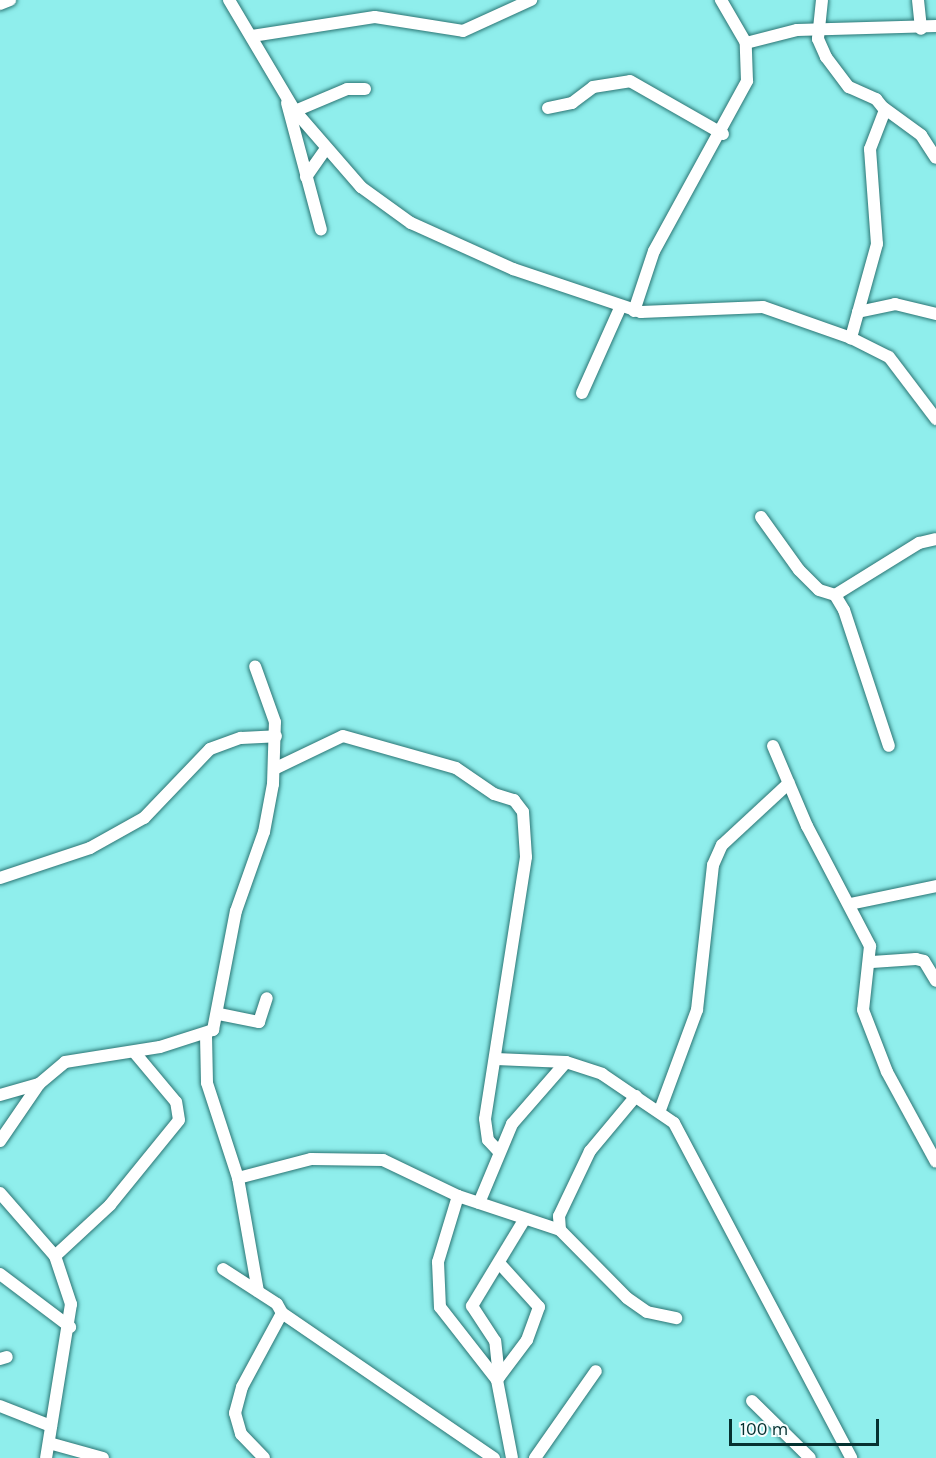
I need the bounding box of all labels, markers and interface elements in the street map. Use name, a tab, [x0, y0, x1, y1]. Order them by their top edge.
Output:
scale bar	[732, 1407, 882, 1445]
text: 100 m	[740, 1418, 788, 1440]

